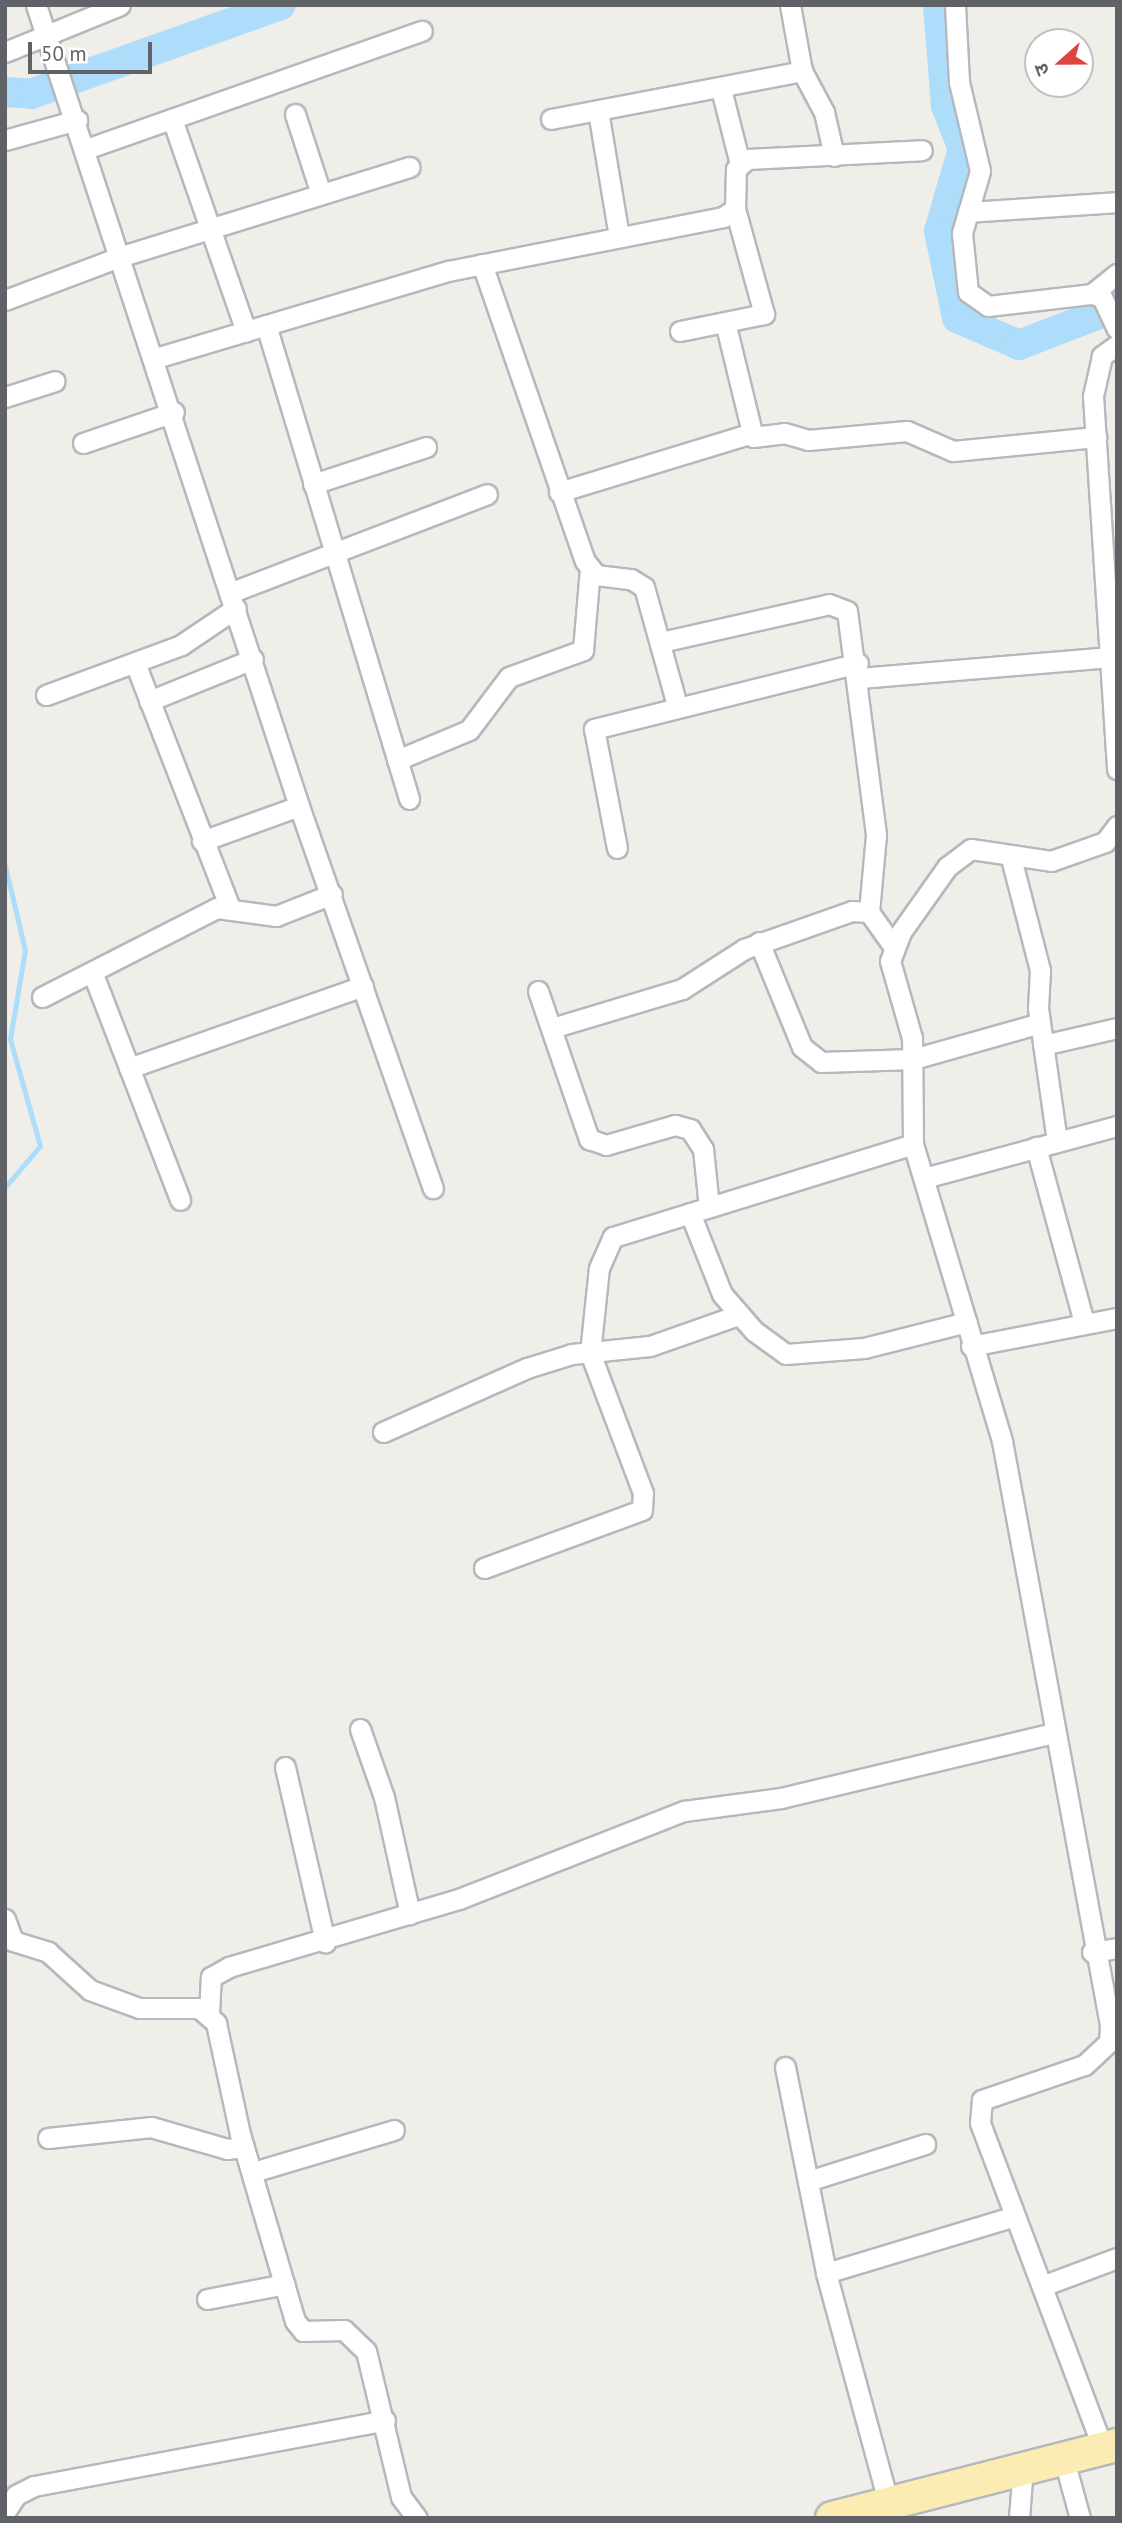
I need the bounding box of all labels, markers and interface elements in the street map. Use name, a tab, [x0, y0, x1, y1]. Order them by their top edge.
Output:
scale bar	[32, 28, 156, 72]
north arrow	[1024, 28, 1094, 98]
text: 50 m	[41, 40, 87, 67]
text: उ	[1028, 60, 1054, 79]

